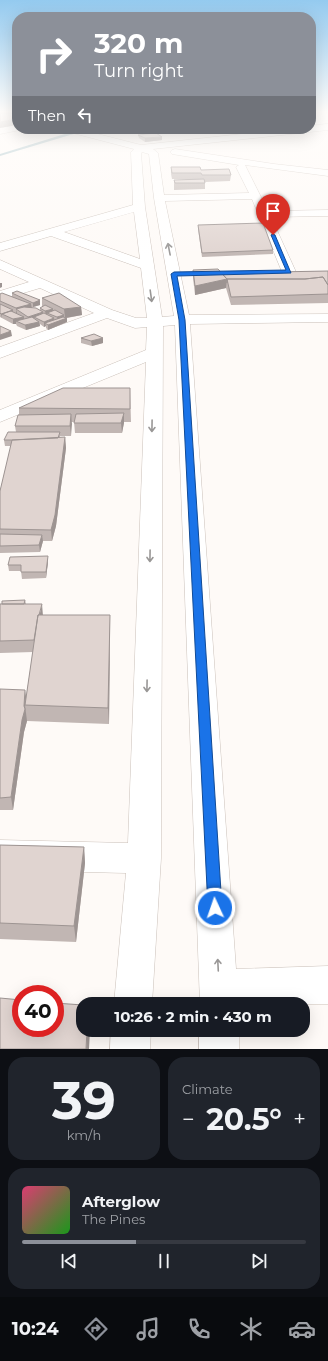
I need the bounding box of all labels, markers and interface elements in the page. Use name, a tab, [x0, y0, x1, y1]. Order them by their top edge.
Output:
text: 320 m	[94, 26, 183, 60]
icon: right	[28, 28, 80, 80]
text: Turn right	[94, 60, 184, 82]
icon: left	[74, 104, 96, 126]
text: Then	[28, 106, 66, 125]
pin	[256, 194, 290, 235]
icon: arrive	[262, 200, 284, 222]
one-way arrow	[165, 243, 173, 256]
one-way arrow	[147, 289, 155, 302]
one-way arrow	[148, 419, 156, 432]
one-way arrow	[146, 549, 154, 562]
one-way arrow	[143, 679, 151, 692]
position arrow	[194, 887, 236, 929]
one-way arrow	[215, 959, 222, 972]
speed limit sign: 40	[12, 985, 64, 1037]
text: 10:26 · 2 min · 430 m	[114, 1007, 272, 1026]
text: 39	[52, 1069, 116, 1132]
text: Climate	[182, 1081, 233, 1097]
text: 20.5°	[206, 1101, 282, 1138]
text: −	[182, 1106, 195, 1133]
text: +	[293, 1106, 306, 1133]
text: km/h	[67, 1127, 101, 1143]
text: Afterglow	[82, 1192, 160, 1211]
text: The Pines	[82, 1211, 145, 1227]
icon: previous	[58, 1250, 80, 1272]
icon: pause	[153, 1250, 175, 1272]
icon: next	[248, 1250, 270, 1272]
icon: directions	[82, 1315, 110, 1343]
icon: music	[134, 1315, 162, 1343]
icon: phone	[185, 1315, 213, 1343]
icon: climate	[237, 1315, 265, 1343]
icon: car	[288, 1315, 316, 1343]
text: 10:24	[12, 1318, 59, 1340]

